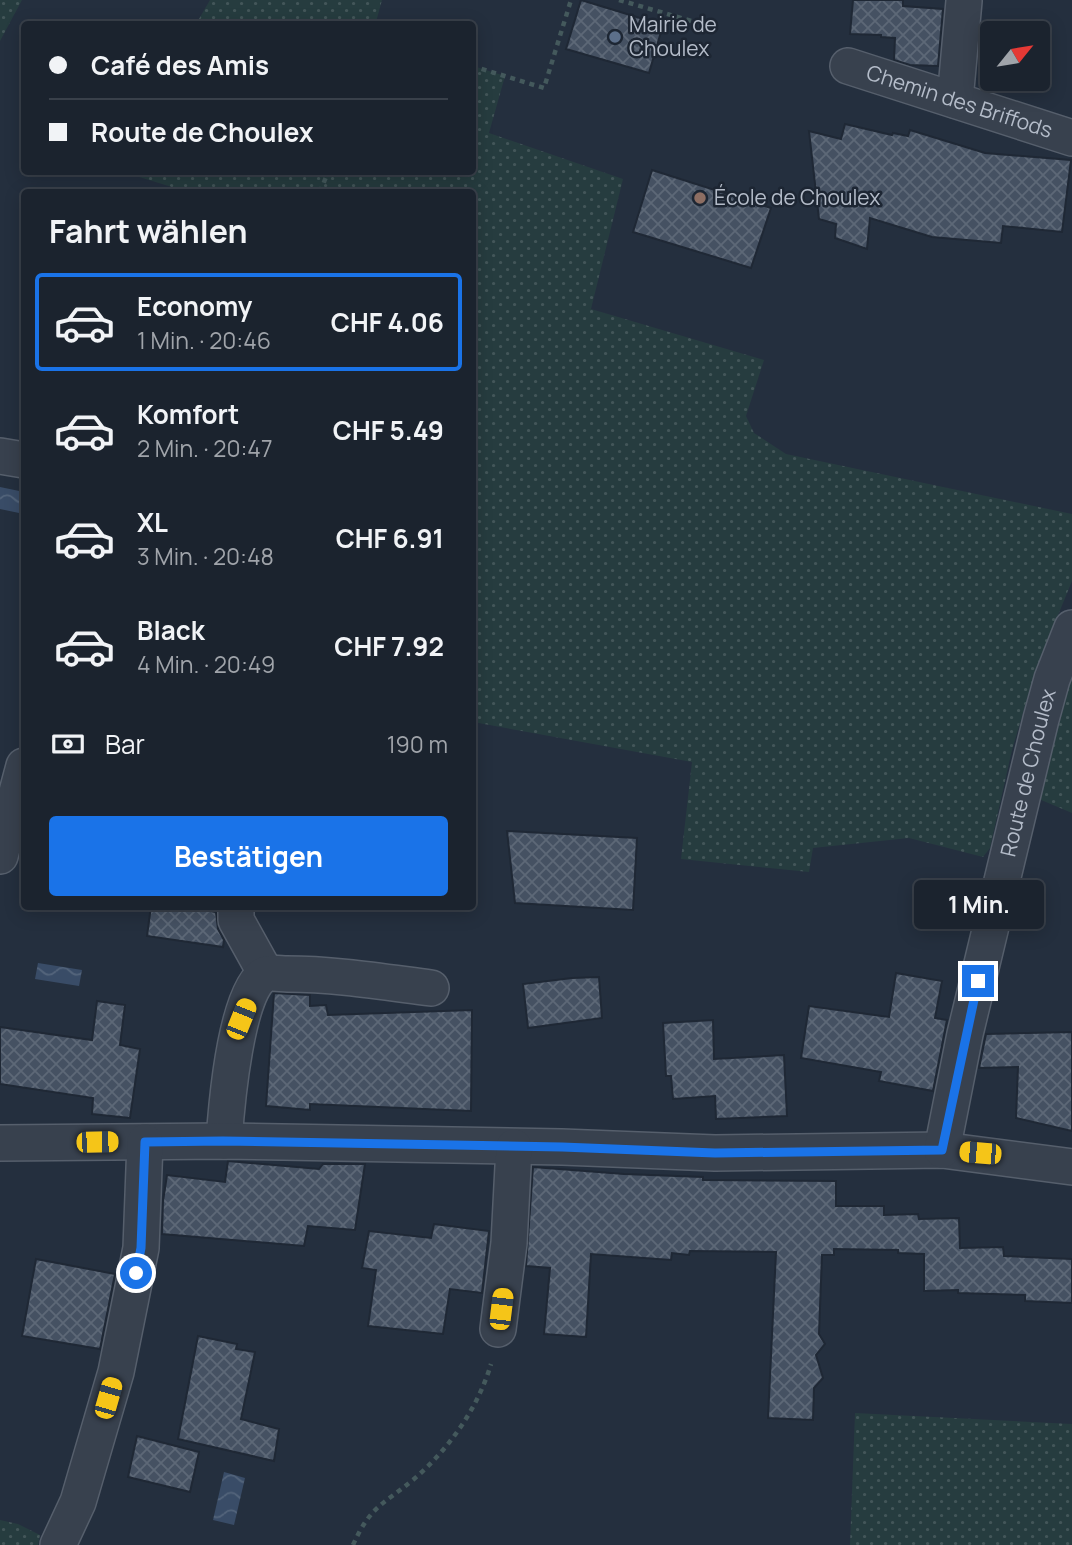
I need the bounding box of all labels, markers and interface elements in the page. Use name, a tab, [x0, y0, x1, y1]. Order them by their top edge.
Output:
place label: Mairie de Choulex	[629, 10, 717, 62]
north arrow	[980, 21, 1050, 91]
map controls	[980, 21, 1050, 91]
marker: Mairie de Choulex	[607, 29, 623, 45]
text: Café des Amis	[91, 47, 269, 83]
street label: Chemin des Briffods	[863, 58, 1056, 144]
text: Route de Choulex	[91, 114, 313, 150]
place label: École de Choulex	[714, 183, 880, 211]
marker: École de Choulex	[692, 190, 708, 206]
text: Fahrt wählen	[49, 209, 248, 253]
text: Economy	[137, 288, 252, 324]
icon: car	[53, 291, 116, 354]
text: CHF 4.06	[331, 304, 444, 340]
text: 1 Min. · 20:46	[137, 324, 271, 356]
text: Komfort	[137, 396, 239, 432]
icon: car	[53, 399, 116, 462]
text: CHF 5.49	[333, 412, 444, 448]
text: 2 Min. · 20:47	[137, 432, 272, 464]
text: XL	[137, 504, 168, 540]
icon: car	[53, 507, 116, 570]
text: CHF 6.91	[336, 520, 444, 556]
text: 3 Min. · 20:48	[137, 540, 274, 572]
text: Black	[137, 612, 205, 648]
icon: car	[53, 615, 116, 678]
text: CHF 7.92	[334, 628, 444, 664]
text: 4 Min. · 20:49	[137, 648, 275, 680]
street label: Route de Choulex	[993, 685, 1062, 859]
icon: cash	[49, 725, 87, 763]
text: Bar	[105, 726, 145, 762]
text: 190 m	[387, 728, 448, 760]
button: Bestätigen	[49, 816, 448, 896]
callout: 1 Min.	[913, 880, 1043, 928]
text: 1 Min.	[948, 888, 1010, 920]
route end	[962, 965, 994, 997]
car	[224, 996, 259, 1042]
car	[76, 1131, 119, 1153]
car	[959, 1141, 1002, 1165]
route start	[120, 1257, 152, 1289]
car	[489, 1287, 514, 1331]
car	[93, 1375, 124, 1421]

